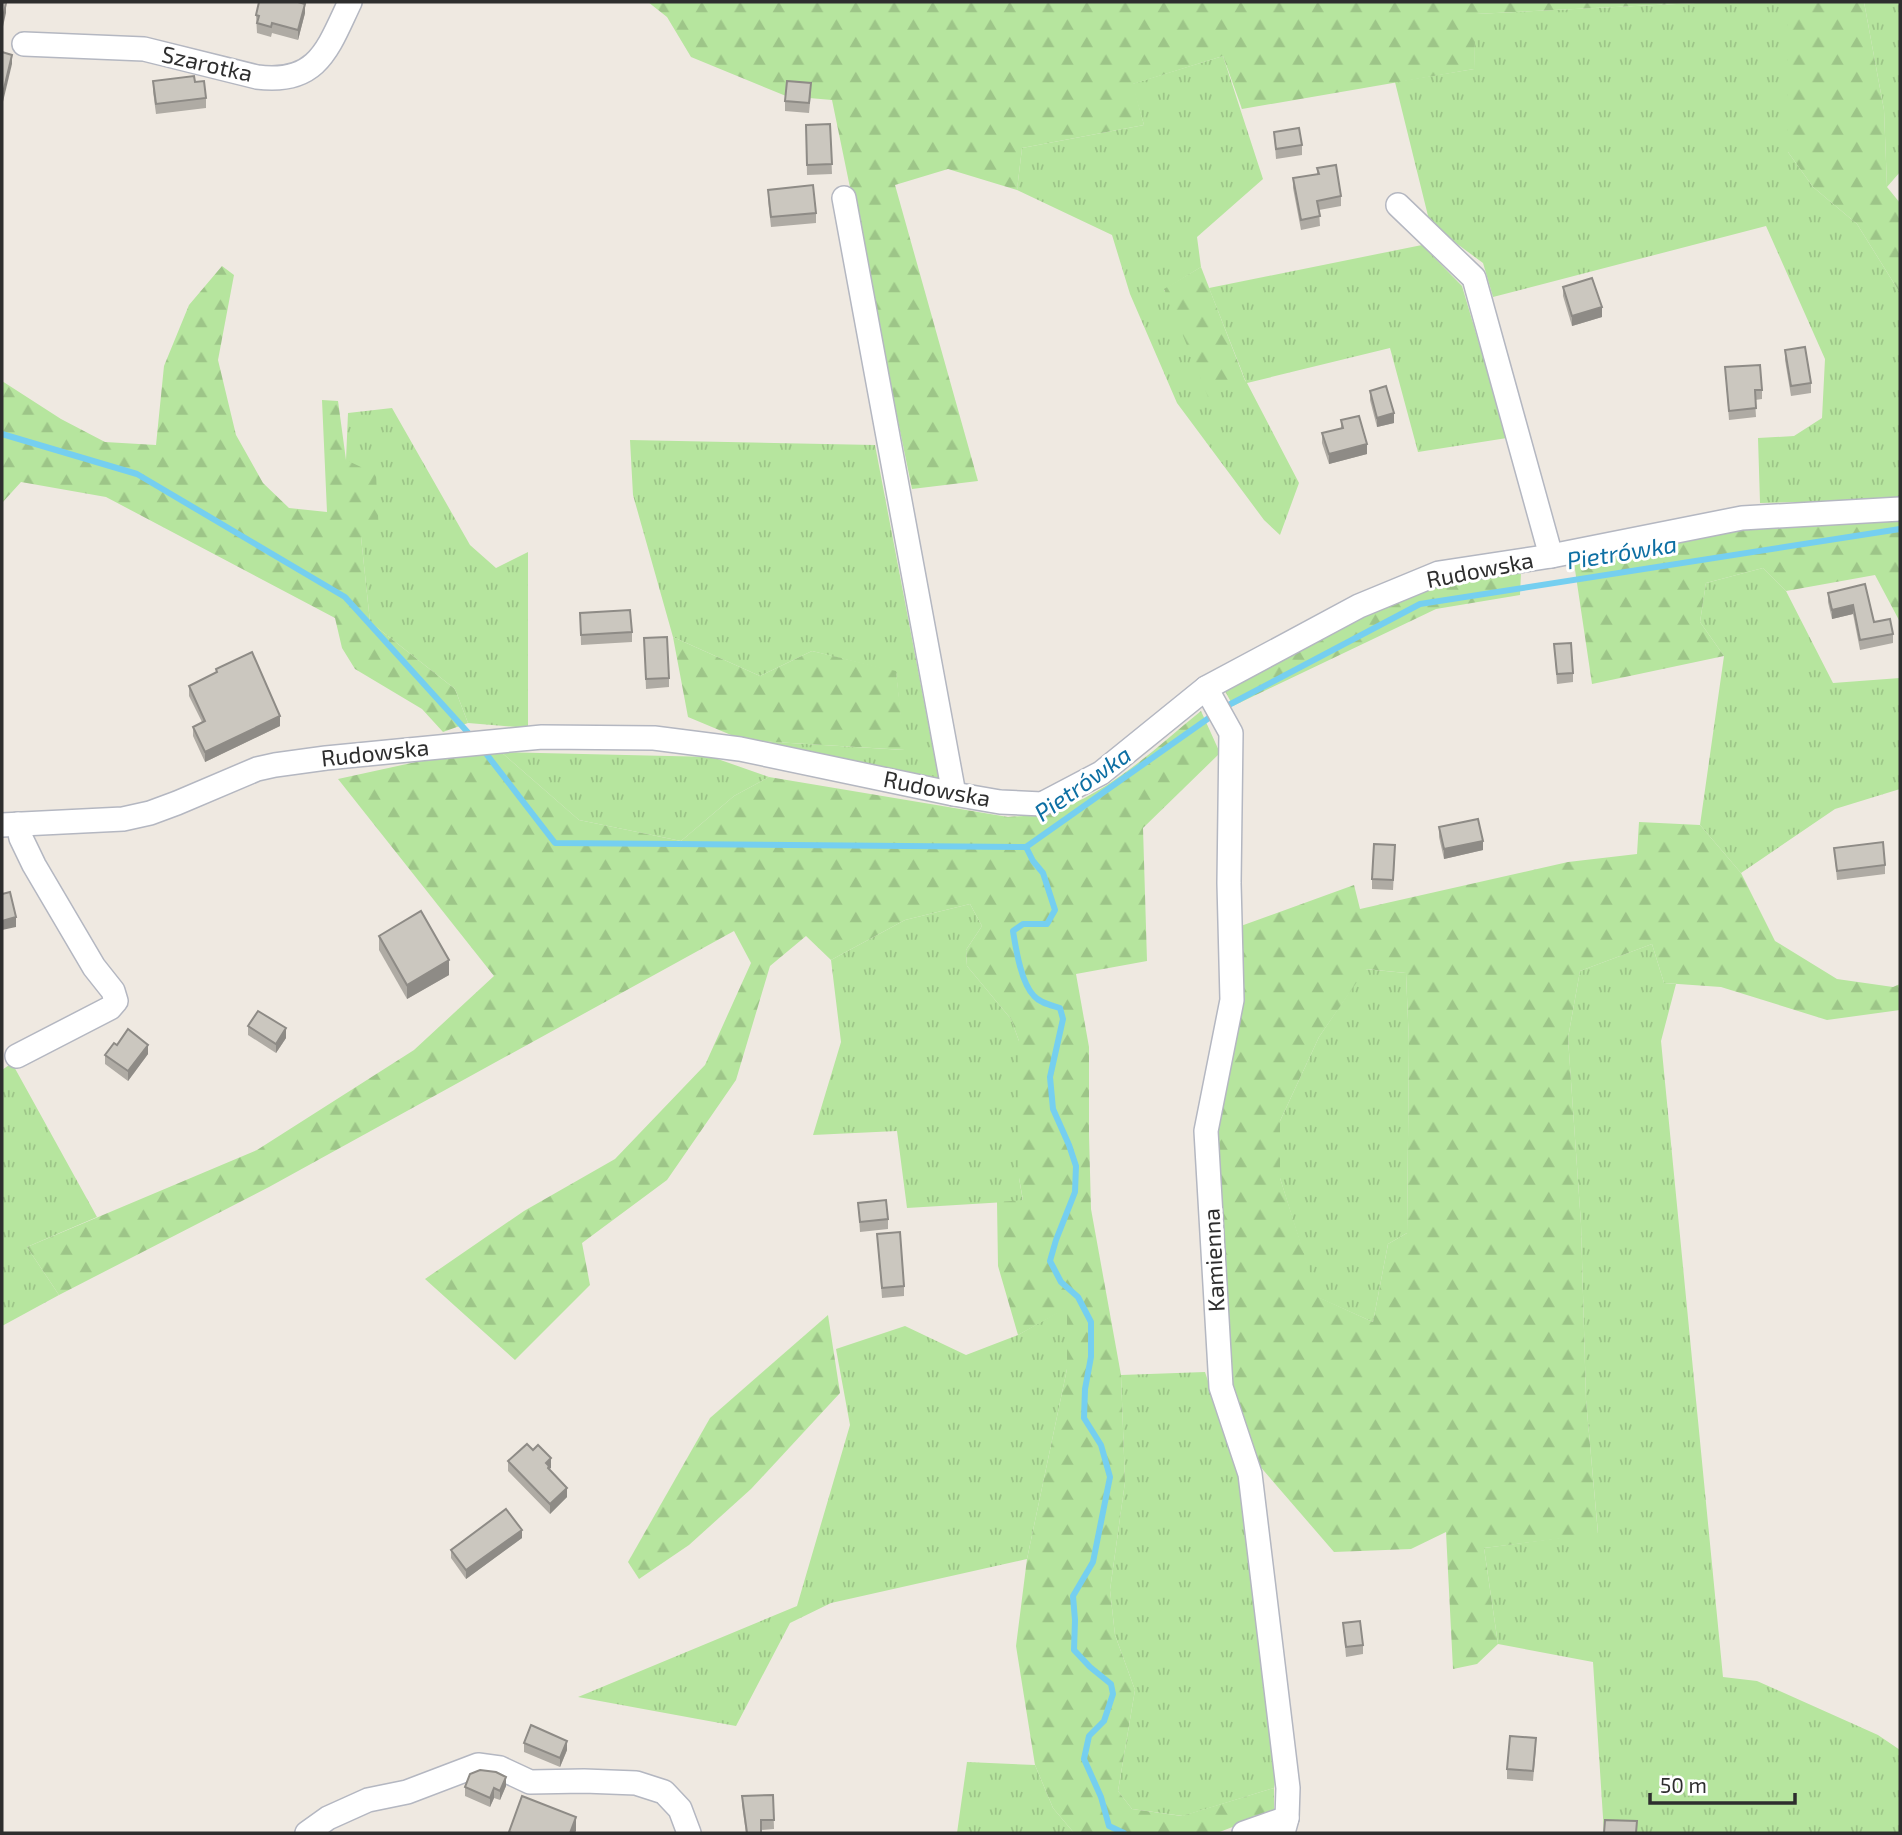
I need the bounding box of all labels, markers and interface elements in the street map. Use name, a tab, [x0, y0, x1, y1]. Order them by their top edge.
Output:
street label: Szarotka	[159, 39, 255, 87]
water label: Pietrówka	[1565, 528, 1679, 575]
street label: Rudowska	[1424, 545, 1536, 593]
street label: Rudowska	[319, 732, 430, 772]
water label: Pietrówka	[1028, 739, 1136, 827]
street label: Rudowska	[881, 764, 993, 812]
street label: Kamienna	[1196, 1208, 1230, 1313]
scale bar	[1650, 1762, 1795, 1806]
text: 50 m	[1660, 1772, 1707, 1797]

